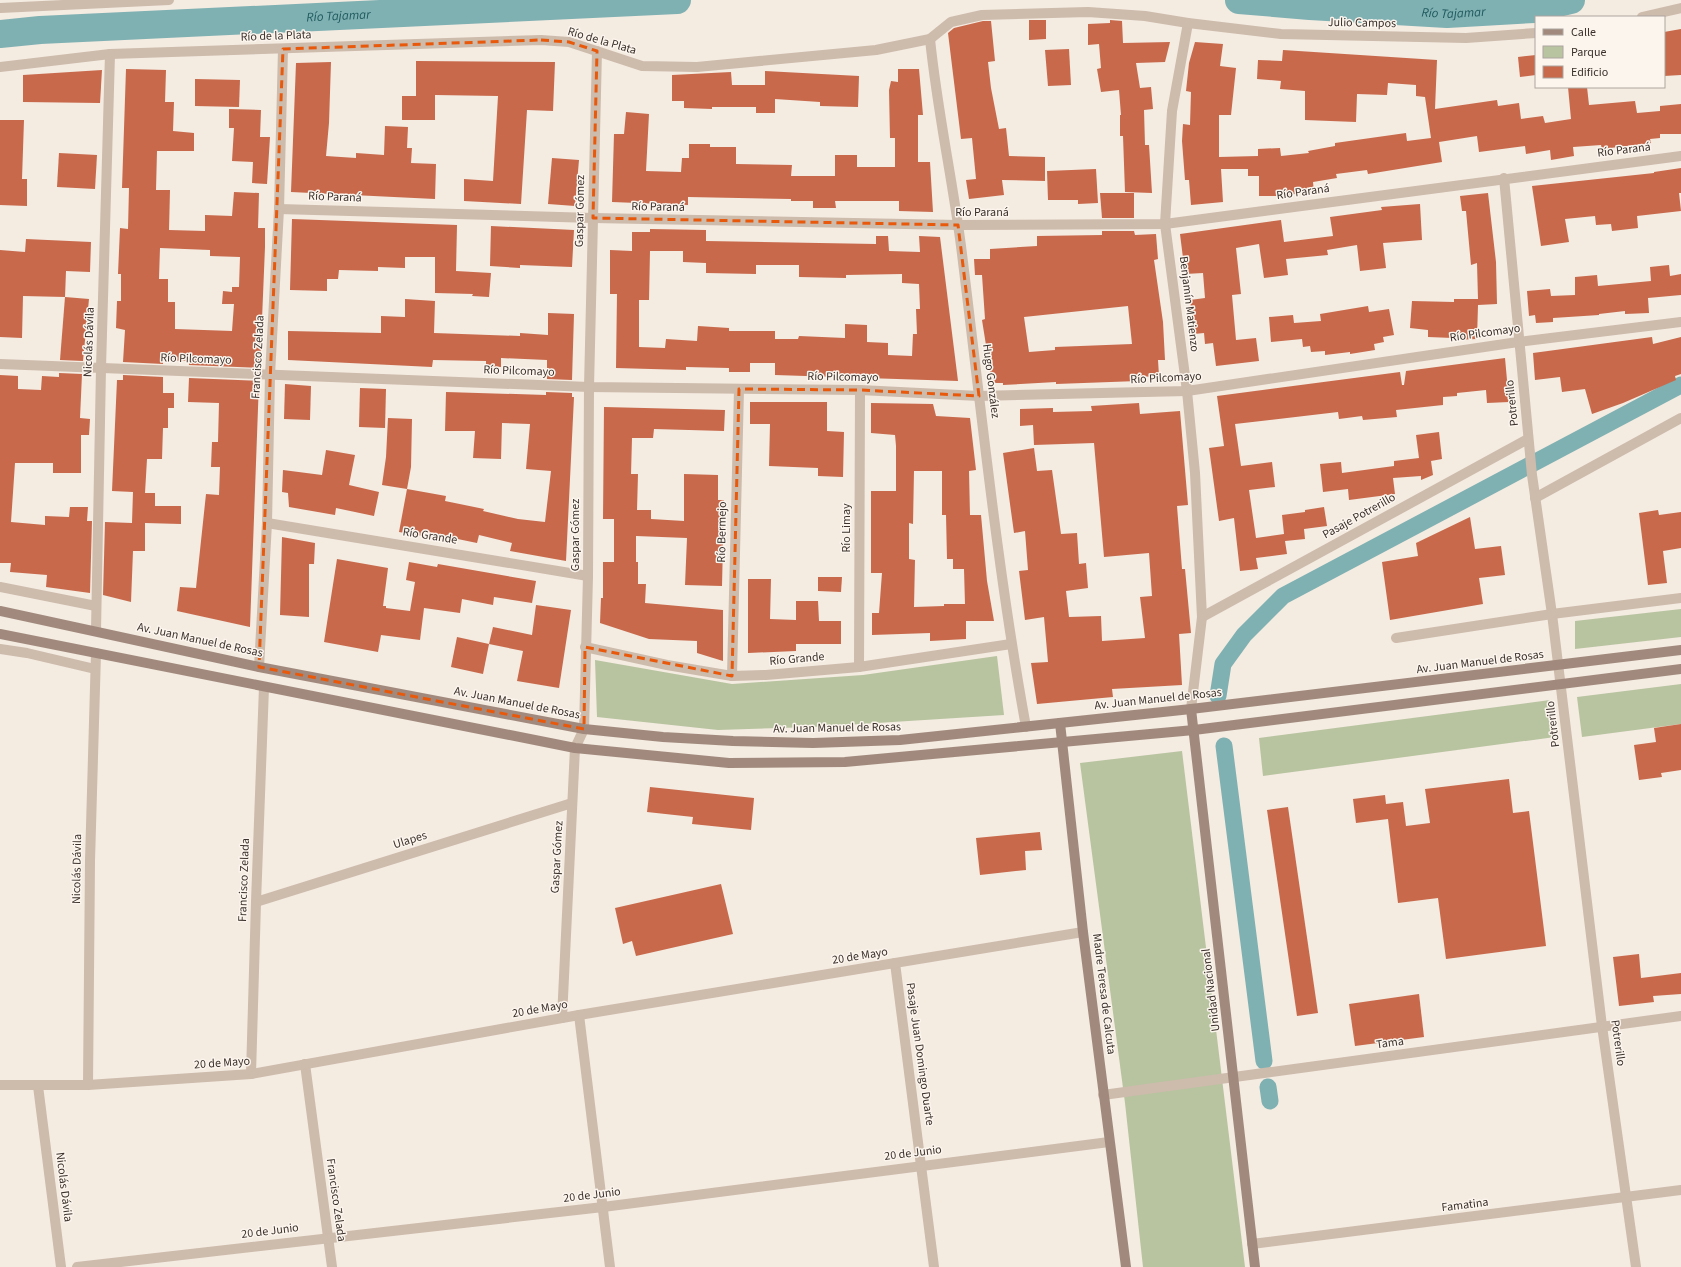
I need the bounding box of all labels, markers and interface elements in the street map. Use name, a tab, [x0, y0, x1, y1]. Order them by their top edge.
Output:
water label: Río Tajamar	[1421, 3, 1487, 23]
water label: Río Tajamar	[306, 5, 371, 26]
street label: Julio Campos	[1328, 14, 1396, 32]
legend	[1535, 16, 1665, 88]
street label: Río de la Plata	[566, 23, 638, 59]
text: Calle	[1571, 24, 1596, 41]
street label: Río de la Plata	[240, 26, 312, 46]
text: Parque	[1571, 44, 1607, 61]
text: Edificio	[1571, 64, 1608, 81]
street label: Río Paraná	[1596, 138, 1652, 162]
street label: Gaspar Gómez	[571, 175, 589, 247]
street label: Río Paraná	[1275, 180, 1331, 204]
street label: Río Paraná	[308, 188, 362, 206]
street label: Río Paraná	[631, 198, 685, 216]
street label: Río Paraná	[955, 204, 1009, 221]
street label: Benjamín Matienzo	[1175, 255, 1203, 353]
street label: Nicolás Dávila	[79, 307, 99, 377]
street label: Francisco Zelada	[247, 315, 269, 399]
street label: Río Pilcomayo	[1449, 320, 1521, 346]
street label: Hugo González	[978, 343, 1004, 419]
street label: Río Pilcomayo	[160, 349, 232, 369]
street label: Río Pilcomayo	[483, 361, 555, 381]
street label: Río Pilcomayo	[807, 368, 879, 386]
street label: Río Pilcomayo	[1130, 368, 1202, 388]
street label: Potrerillo	[1501, 379, 1523, 427]
street label: Pasaje Potrerillo	[1319, 489, 1399, 543]
street label: Gaspar Gómez	[567, 499, 584, 571]
street label: Río Bermejo	[713, 501, 731, 563]
street label: Río Limay	[838, 503, 855, 553]
street label: Río Grande	[401, 523, 459, 549]
street label: Av. Juan Manuel de Rosas	[136, 618, 264, 662]
street label: Av. Juan Manuel de Rosas	[1416, 646, 1544, 678]
street label: Río Grande	[769, 648, 825, 670]
street label: Av. Juan Manuel de Rosas	[453, 682, 581, 724]
street label: Av. Juan Manuel de Rosas	[1094, 684, 1222, 714]
street label: Potrerillo	[1542, 700, 1564, 748]
street label: Av. Juan Manuel de Rosas	[773, 718, 901, 738]
street label: Gaspar Gómez	[547, 820, 567, 894]
street label: Ulapes	[391, 827, 429, 853]
street label: Nicolás Dávila	[68, 834, 86, 904]
street label: Francisco Zelada	[234, 838, 254, 922]
street label: Madre Teresa de Calcuta	[1088, 933, 1120, 1055]
street label: 20 de Mayo	[831, 943, 889, 969]
street label: Unidad Nacional	[1197, 948, 1225, 1032]
street label: Pasaje Juan Domingo Duarte	[902, 981, 938, 1127]
street label: 20 de Mayo	[511, 996, 569, 1022]
street label: Potrerillo	[1606, 1019, 1630, 1067]
street label: Tama	[1375, 1033, 1405, 1053]
street label: 20 de Mayo	[193, 1053, 251, 1073]
street label: 20 de Junio	[883, 1141, 943, 1165]
street label: Nicolás Dávila	[51, 1151, 77, 1223]
street label: Francisco Zelada	[322, 1157, 350, 1243]
street label: 20 de Junio	[562, 1183, 622, 1207]
street label: Famatina	[1441, 1194, 1489, 1216]
street label: 20 de Junio	[240, 1219, 300, 1243]

